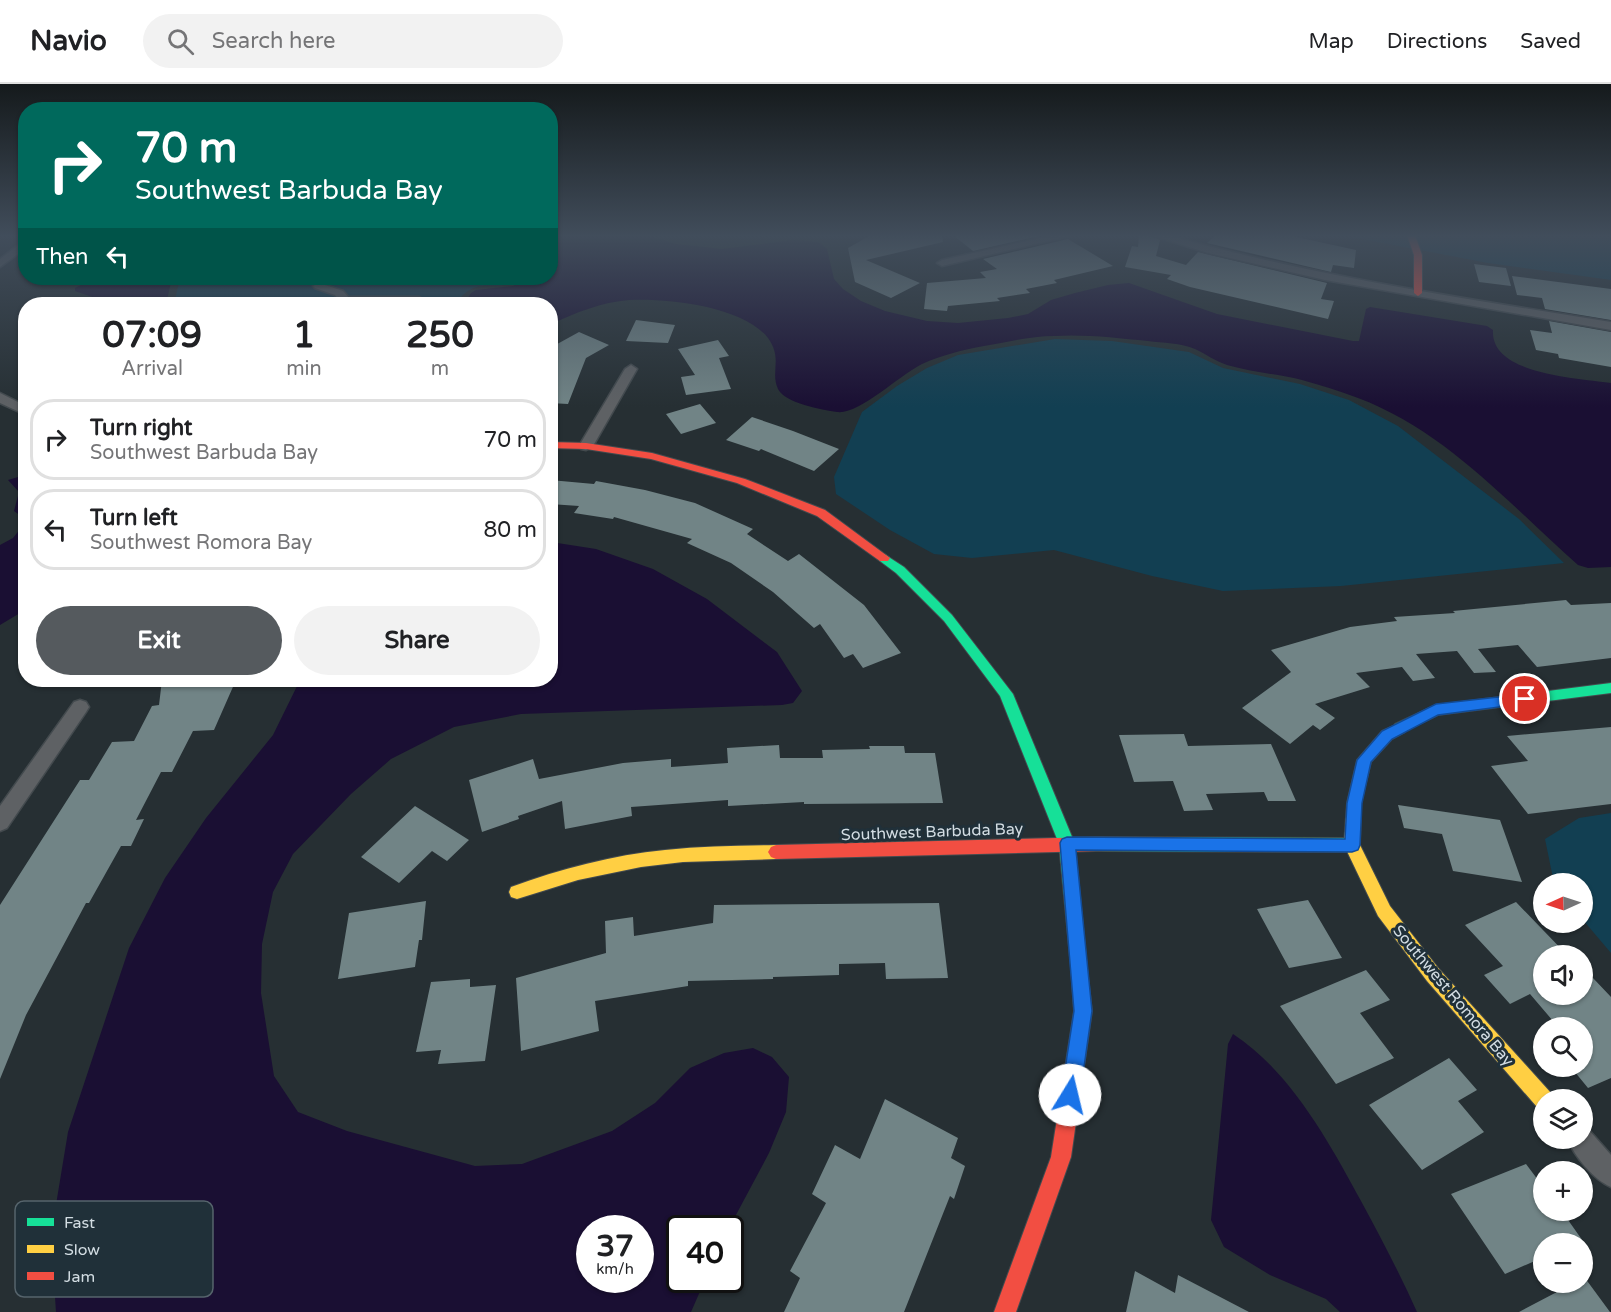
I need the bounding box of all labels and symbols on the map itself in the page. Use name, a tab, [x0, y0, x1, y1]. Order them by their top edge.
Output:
pin	[1499, 673, 1550, 724]
street label: Southwest Barbuda Bay	[841, 819, 1024, 845]
north arrow	[1533, 873, 1593, 933]
street label: Southwest Romora Bay	[1388, 921, 1518, 1071]
position arrow	[1038, 1063, 1102, 1127]
legend	[15, 1201, 213, 1297]
text: Fast	[64, 1213, 95, 1233]
speed limit sign: 40	[666, 1215, 744, 1293]
text: Slow	[64, 1240, 100, 1260]
text: Jam	[64, 1267, 95, 1287]

